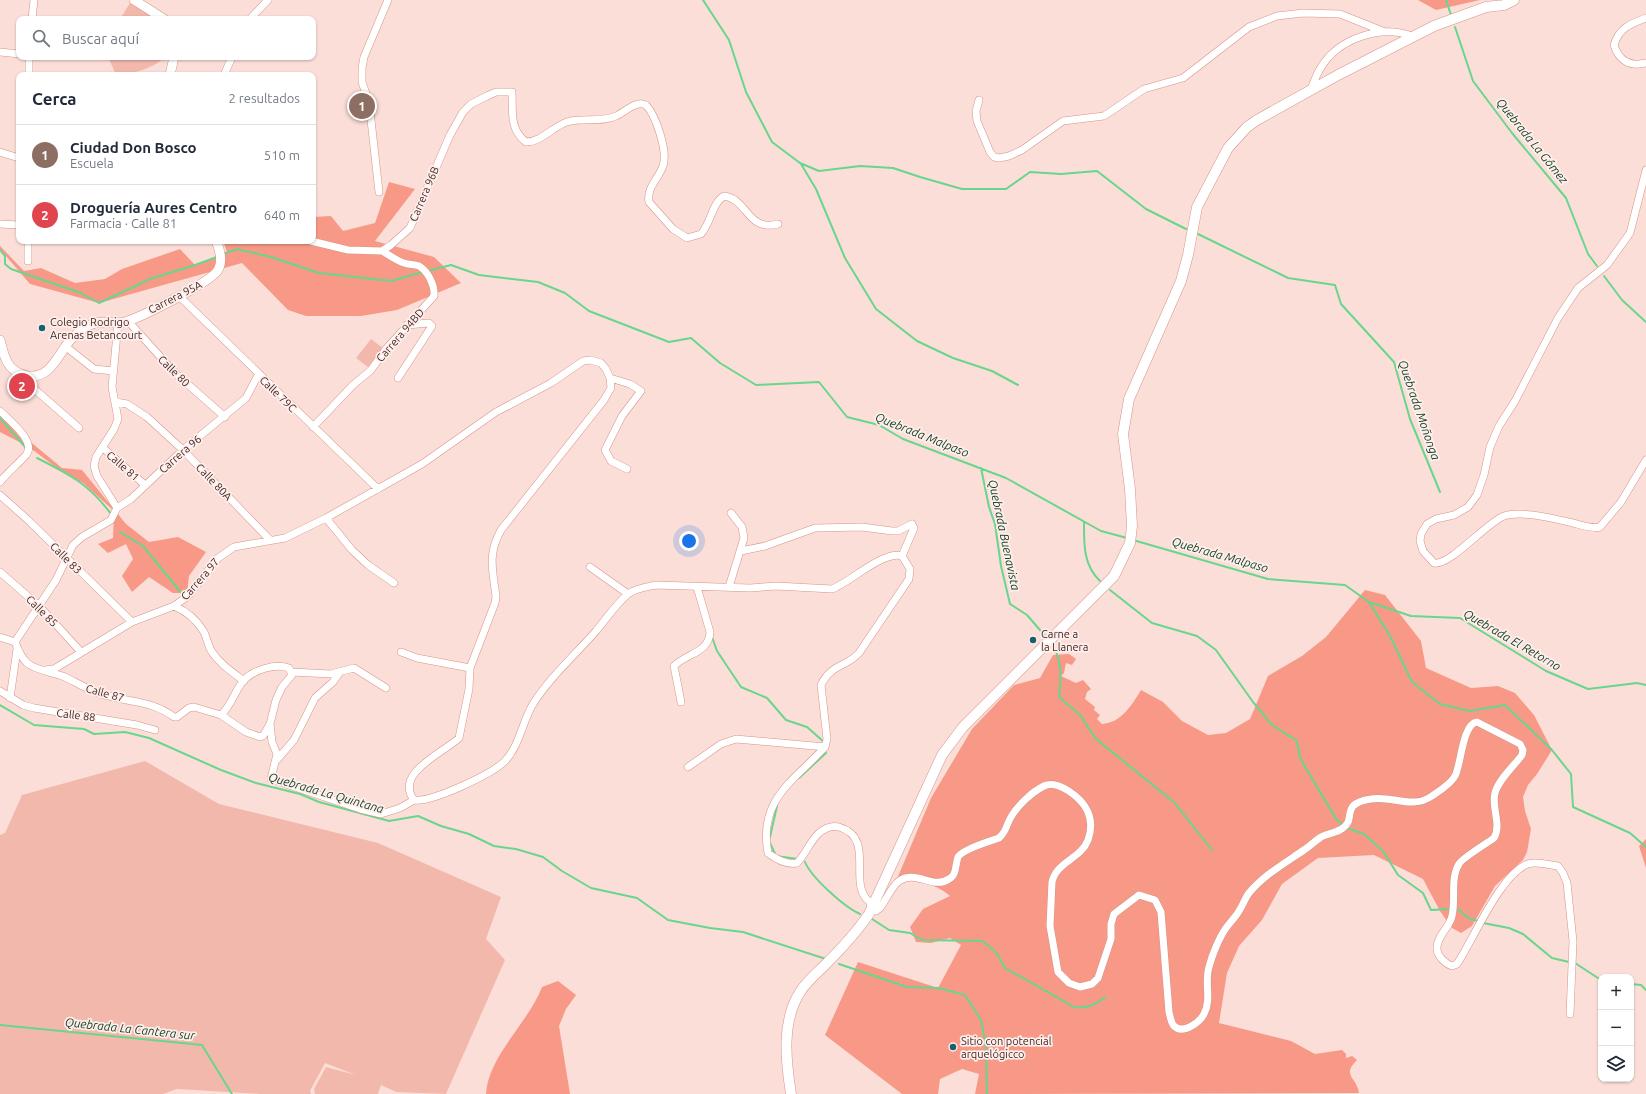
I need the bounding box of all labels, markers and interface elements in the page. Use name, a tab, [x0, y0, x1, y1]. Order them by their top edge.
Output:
search box	[16, 16, 316, 60]
icon: search	[30, 27, 52, 49]
text: Buscar aquí	[62, 30, 139, 47]
text: Cerca	[32, 89, 77, 108]
text: 2 resultados	[229, 91, 300, 105]
pin: 1	[349, 91, 375, 121]
water label: Quebrada La Gómez	[1494, 96, 1571, 186]
text: Ciudad Don Bosco	[70, 139, 197, 156]
text: 1	[41, 148, 49, 162]
text: 510 m	[264, 148, 300, 162]
text: Escuela	[70, 156, 114, 170]
street label: Carrera 96B	[407, 165, 441, 223]
text: Droguería Aures Centro	[70, 199, 237, 216]
text: 2	[41, 208, 49, 222]
text: 640 m	[264, 208, 300, 222]
text: Farmacia · Calle 81	[70, 216, 177, 230]
street label: Carrera 95A	[146, 278, 205, 316]
street label: Carrera 94BD	[374, 306, 426, 364]
place label: Colegio Rodrigo Arenas Betancourt	[50, 316, 143, 341]
marker: Colegio Rodrigo Arenas Betancourt	[37, 323, 47, 333]
street label: Calle 80	[156, 353, 192, 389]
water label: Quebrada Moñonga	[1396, 358, 1443, 462]
pin: 2	[9, 371, 35, 401]
street label: Calle 79C	[257, 374, 299, 414]
water label: Quebrada Malpaso	[874, 410, 971, 459]
street label: Carrera 96	[157, 433, 203, 475]
street label: Calle 81	[104, 449, 142, 483]
street label: Calle 80A	[194, 461, 235, 503]
water label: Quebrada Buenavista	[986, 478, 1023, 592]
your location	[679, 531, 699, 551]
water label: Quebrada Malpaso	[1170, 535, 1270, 575]
street label: Calle 83	[48, 540, 84, 576]
street label: Carrera 97	[179, 556, 221, 602]
street label: Calle 85	[24, 593, 60, 629]
water label: Quebrada El Retorno	[1461, 606, 1564, 673]
place label: Carne a la Llanera	[1041, 628, 1088, 653]
marker: Carne a la Llanera	[1028, 635, 1038, 645]
street label: Calle 87	[85, 682, 125, 704]
street label: Calle 88	[56, 707, 96, 723]
water label: Quebrada La Quintana	[267, 770, 386, 815]
map controls	[1598, 974, 1634, 1082]
button: +	[1598, 974, 1634, 1010]
button: −	[1598, 1010, 1634, 1046]
water label: Quebrada La Cantera sur	[64, 1015, 196, 1042]
place label: Sitio con potencial arquelógicco	[961, 1035, 1052, 1060]
marker: Sitio con potencial arquelógicco	[948, 1042, 958, 1052]
button: layers	[1598, 1046, 1634, 1082]

